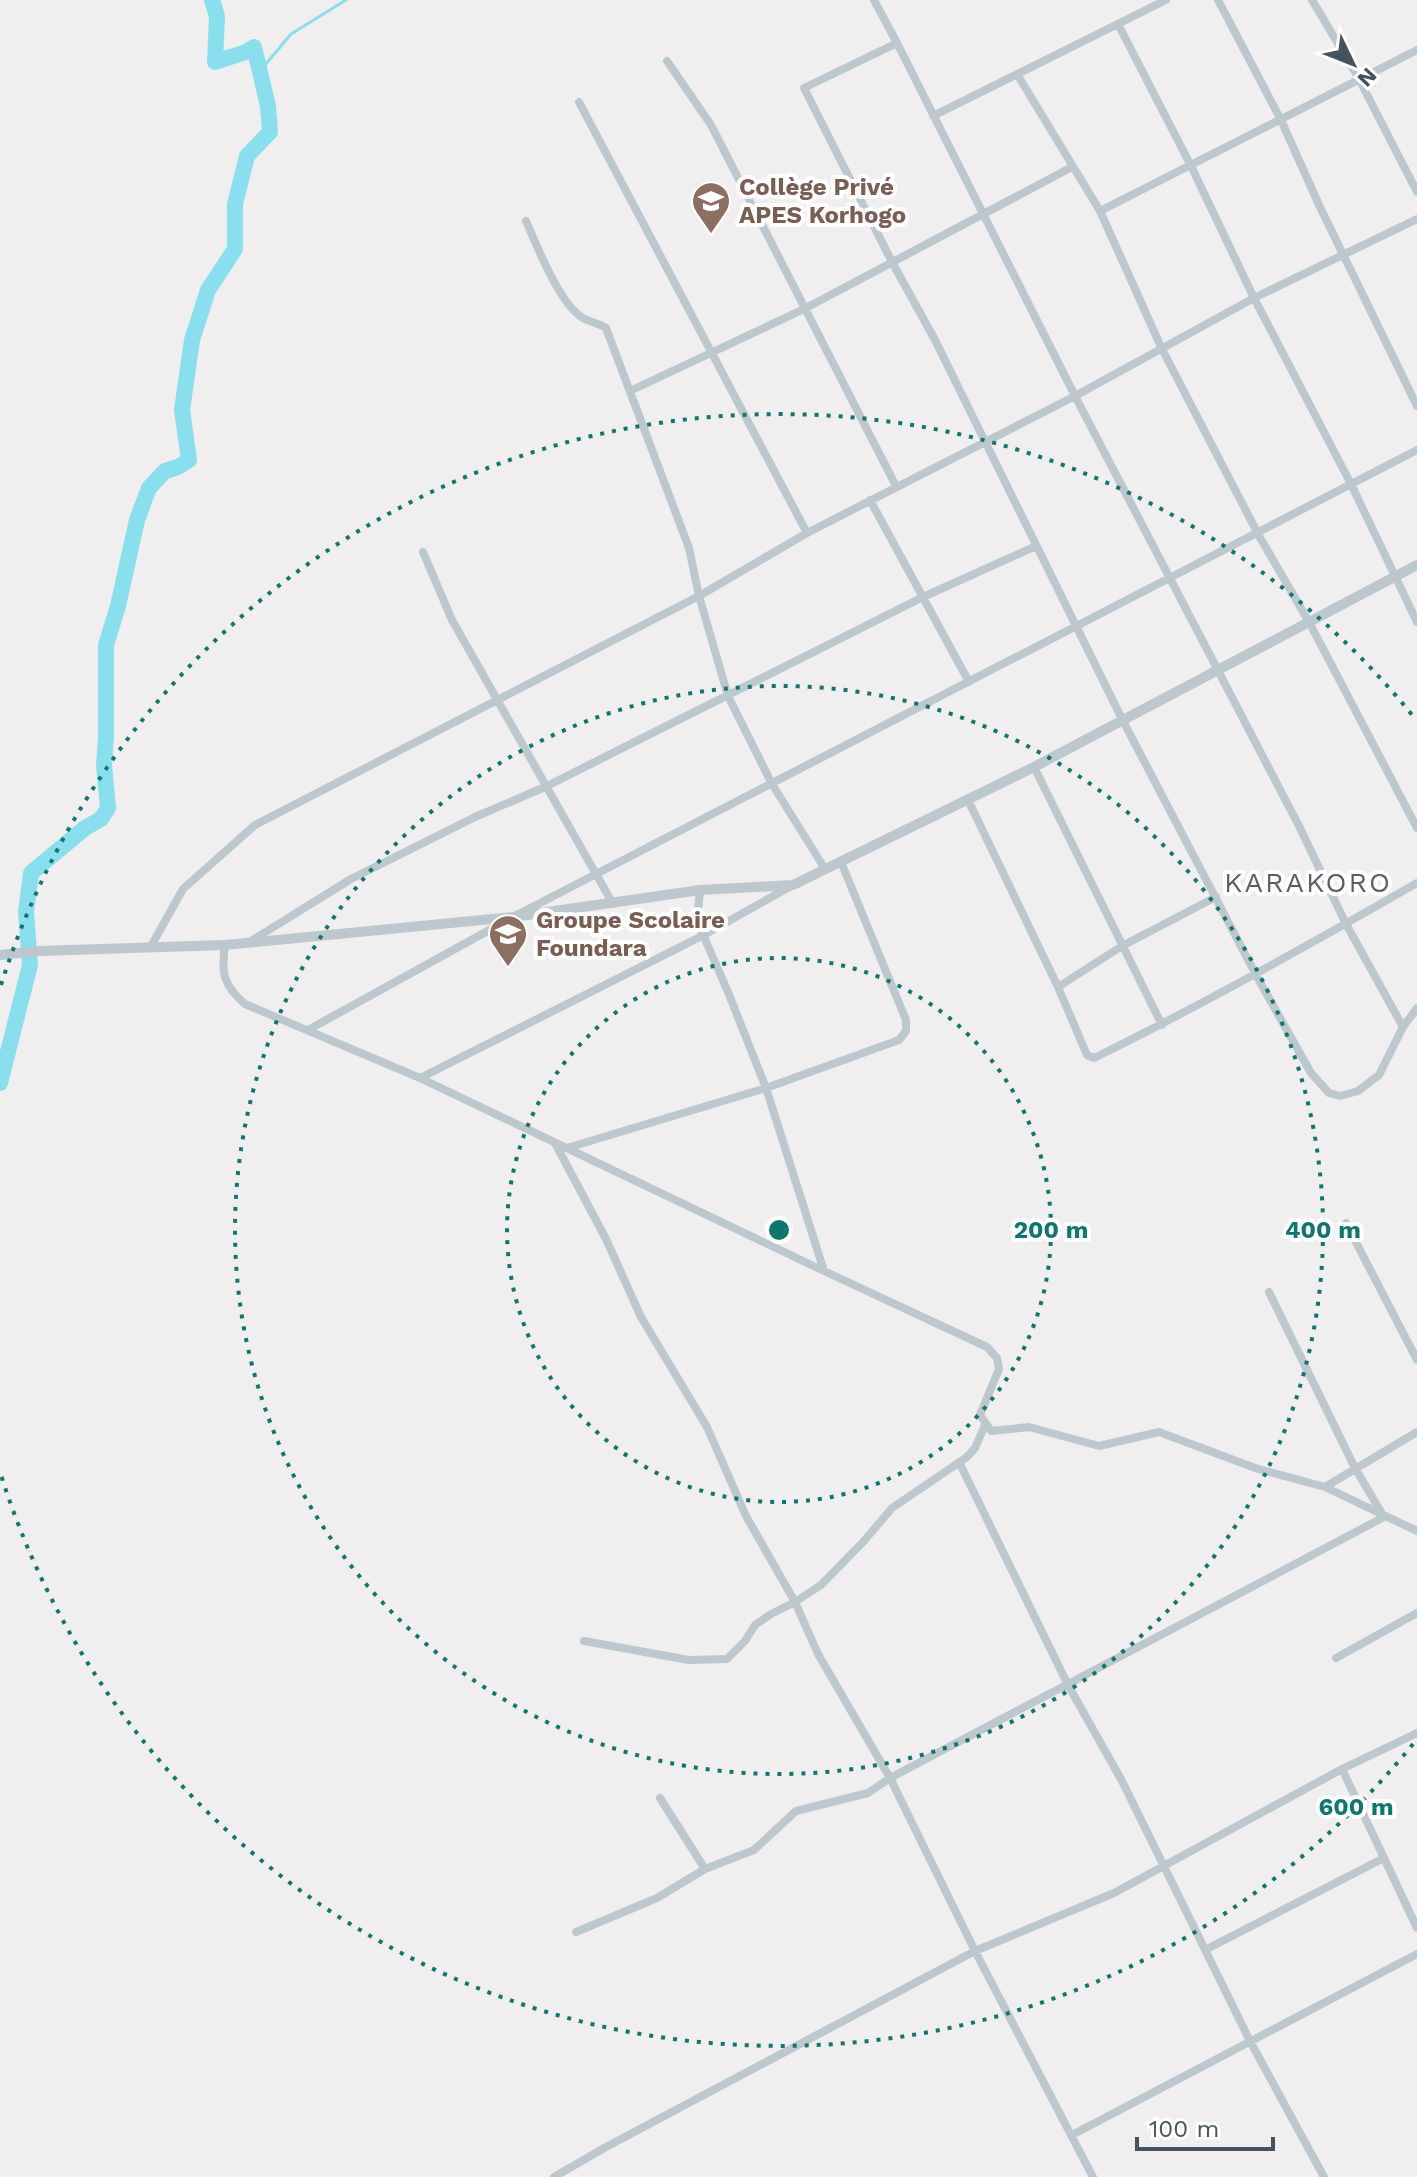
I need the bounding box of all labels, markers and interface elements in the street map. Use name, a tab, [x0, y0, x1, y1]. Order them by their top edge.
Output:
north arrow	[1313, 24, 1393, 104]
text: N	[1353, 63, 1382, 92]
place label: Collège Privé APES Korhogo	[739, 173, 906, 229]
school or university icon: Collège Privé APES Korhogo	[690, 180, 732, 235]
district label: KARAKORO	[1224, 866, 1392, 899]
place label: Groupe Scolaire Foundara	[536, 906, 725, 962]
school or university icon: Groupe Scolaire Foundara	[487, 913, 529, 968]
centre of rings	[765, 1216, 793, 1244]
text: 200 m	[1014, 1216, 1088, 1244]
text: 400 m	[1285, 1216, 1361, 1244]
text: 600 m	[1318, 1793, 1394, 1821]
scale bar	[1137, 2101, 1273, 2151]
text: 100 m	[1149, 2115, 1219, 2143]

